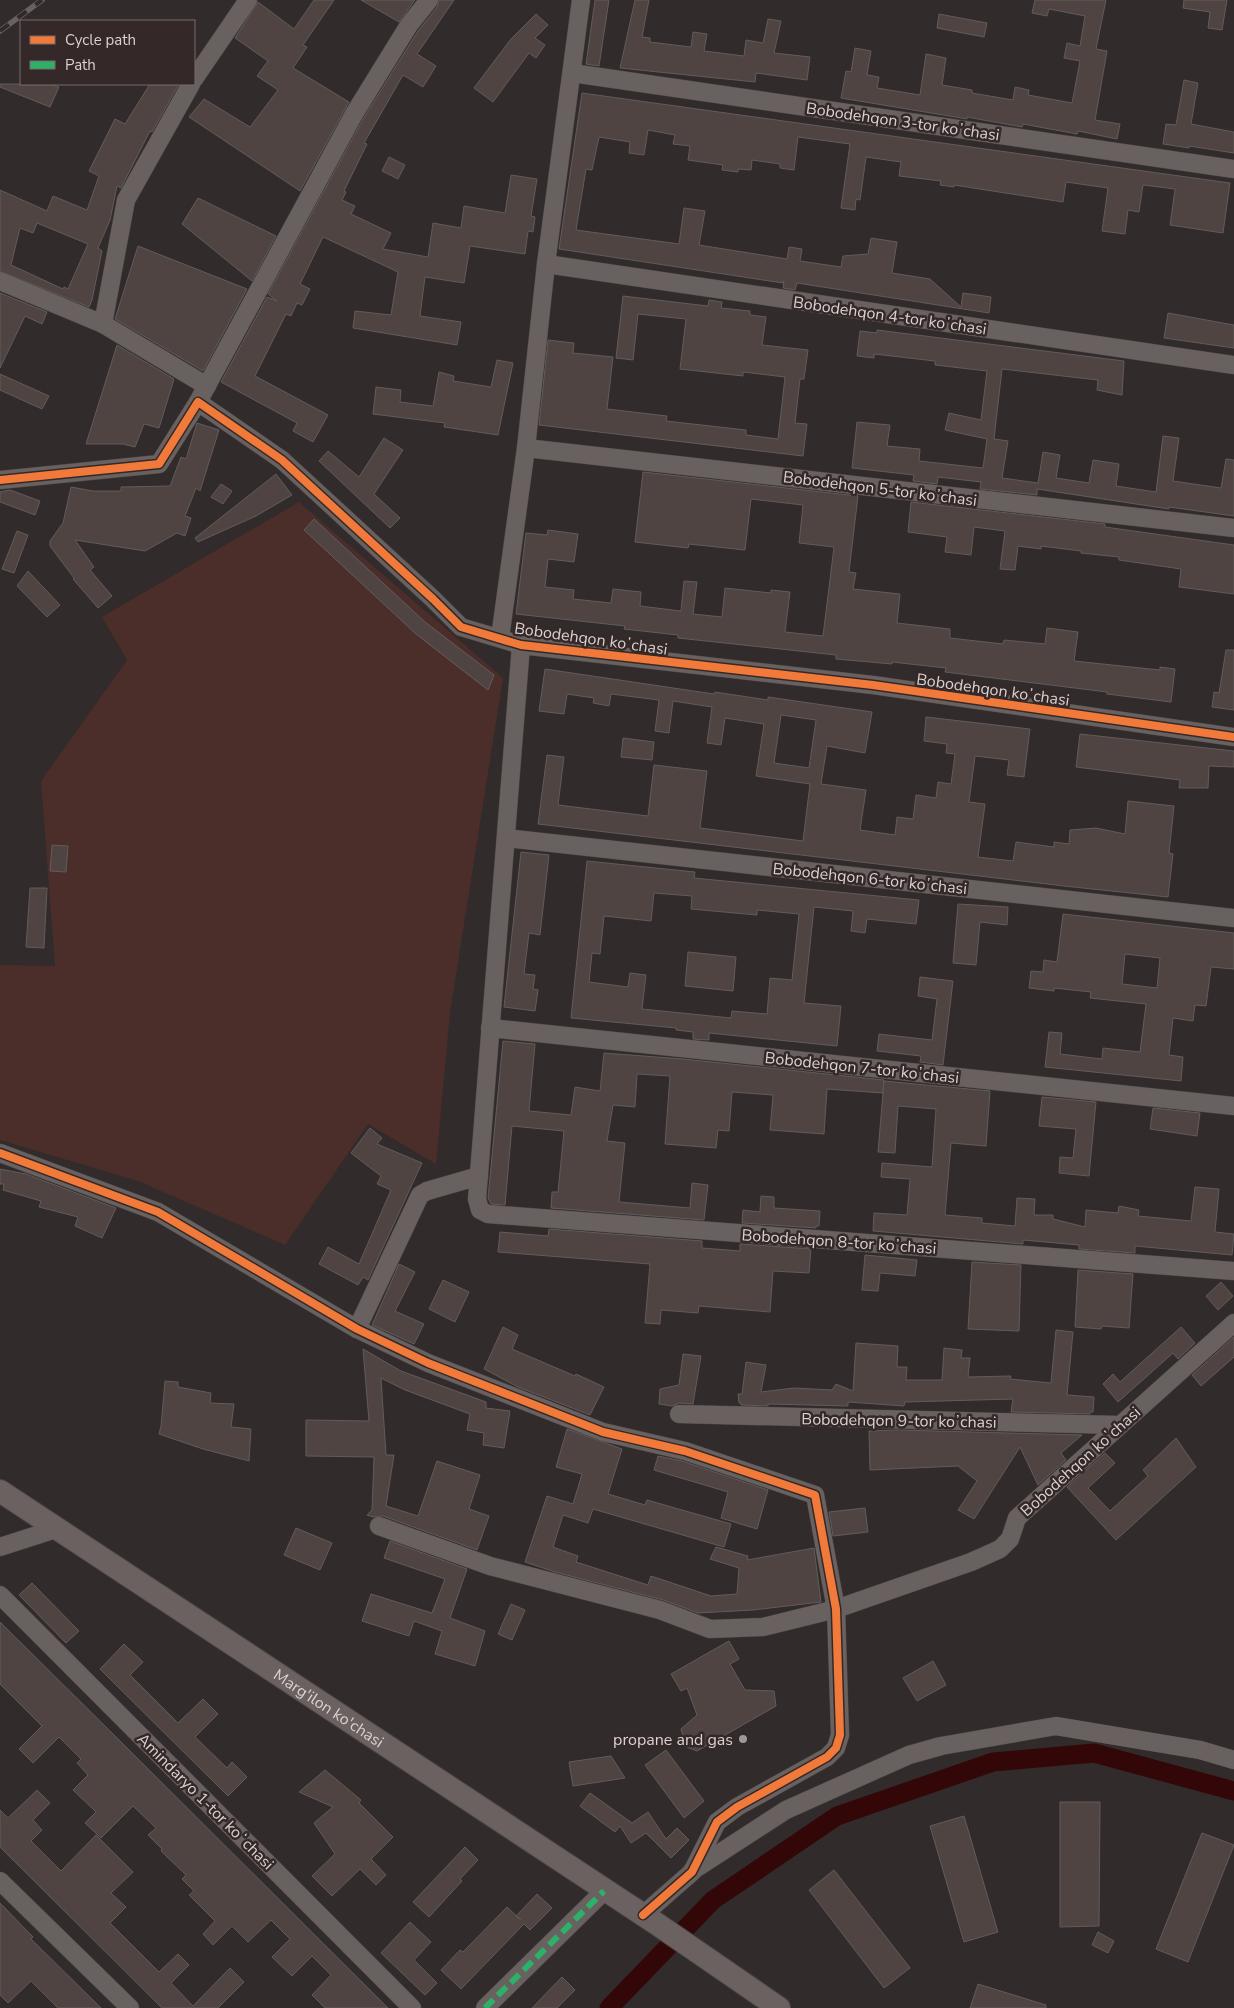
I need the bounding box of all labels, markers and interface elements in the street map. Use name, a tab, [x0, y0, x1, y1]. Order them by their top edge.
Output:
legend	[20, 20, 195, 85]
text: Cycle path	[65, 30, 136, 50]
text: Path	[65, 55, 96, 75]
street label: Bobodehqon 3-tor koʼchasi	[805, 98, 1001, 146]
street label: Bobodehqon 4-tor koʼchasi	[792, 292, 988, 340]
street label: Bobodehqon 5-tor koʼchasi	[782, 466, 978, 512]
street label: Bobodehqon koʼchasi	[513, 617, 669, 661]
street label: Bobodehqon koʼchasi	[915, 668, 1071, 712]
street label: Bobodehqon 6-tor koʼchasi	[772, 858, 968, 900]
street label: Bobodehqon 7-tor koʼchasi	[764, 1047, 960, 1089]
street label: Bobodehqon 8-tor koʼchasi	[741, 1224, 937, 1260]
street label: Bobodehqon koʼchasi	[1016, 1402, 1145, 1522]
street label: Bobodehqon 9-tor koʼchasi	[801, 1408, 997, 1434]
street label: Marg'ilon ko'chasi	[269, 1664, 388, 1753]
street label: Amindaryo 1-tor koʻchasi	[132, 1729, 278, 1875]
place label: propane and gas	[613, 1729, 733, 1751]
marker: propane and gas	[737, 1733, 749, 1745]

